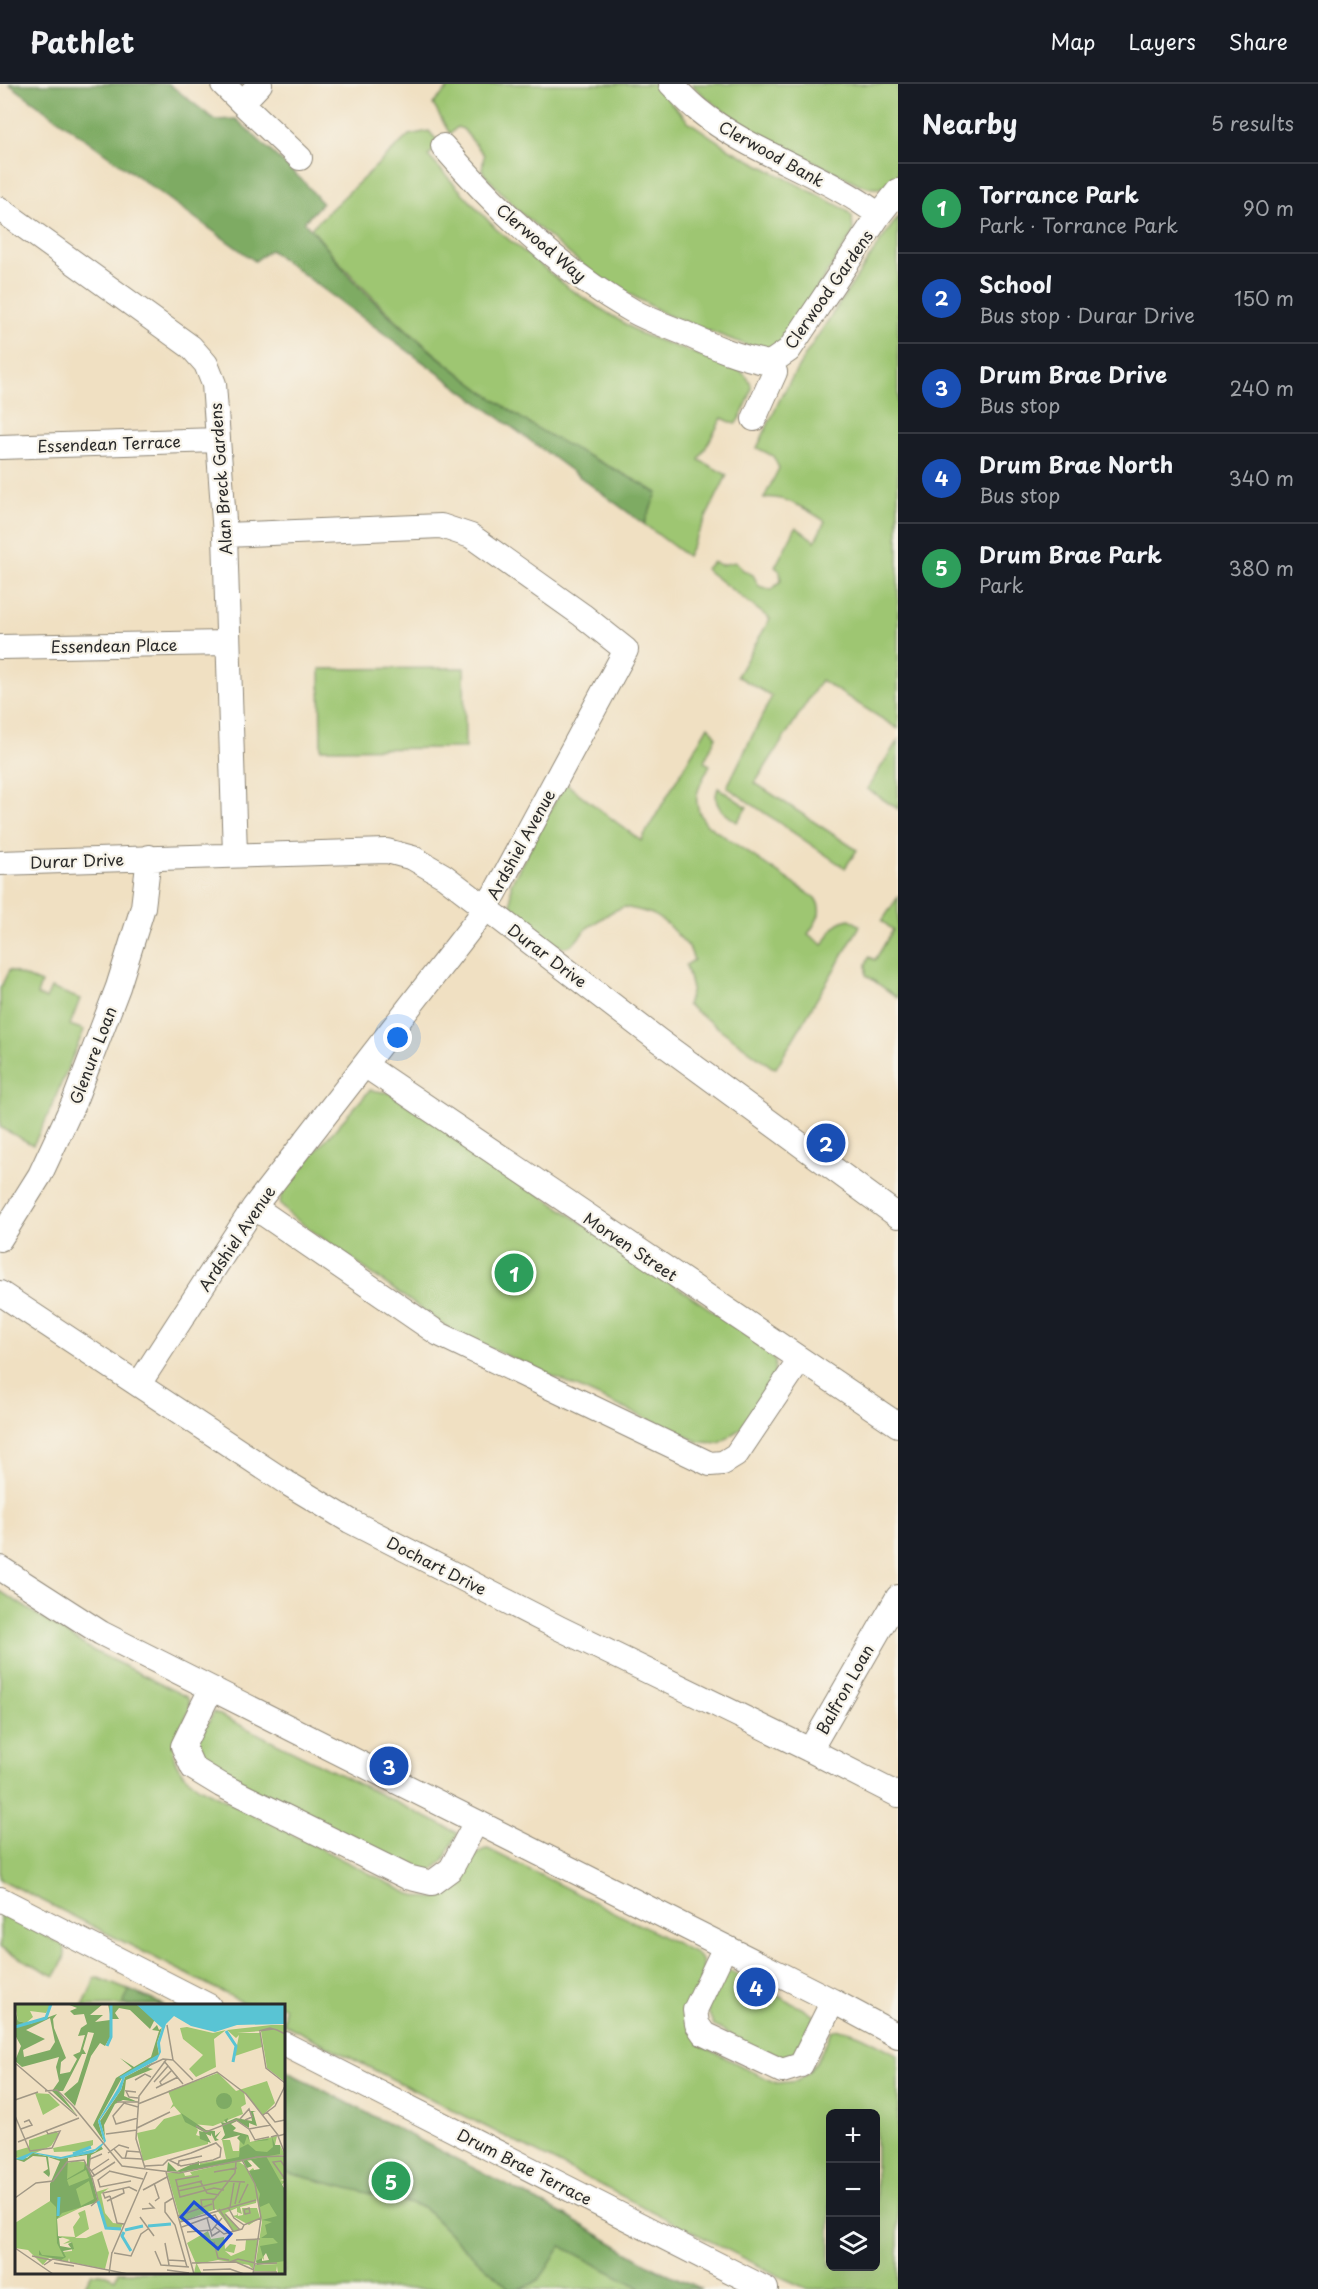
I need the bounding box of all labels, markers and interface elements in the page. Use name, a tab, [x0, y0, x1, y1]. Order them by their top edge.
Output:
text: Pathlet	[30, 20, 134, 63]
text: Map	[1051, 25, 1095, 57]
text: Layers	[1128, 25, 1196, 57]
text: Share	[1229, 25, 1288, 57]
text: Nearby	[922, 104, 1017, 143]
text: 5 results	[1211, 108, 1294, 138]
street label: Clerwood Bank	[715, 114, 829, 192]
text: Torrance Park	[979, 177, 1139, 210]
text: 1	[937, 193, 946, 223]
text: 90 m	[1243, 193, 1294, 223]
street label: Clerwood Way	[492, 197, 592, 287]
text: Park · Torrance Park	[979, 210, 1178, 240]
street label: Clerwood Gardens	[778, 225, 878, 353]
text: School	[979, 267, 1052, 300]
text: 2	[934, 283, 949, 313]
text: 150 m	[1234, 283, 1294, 313]
text: Bus stop · Durar Drive	[979, 300, 1195, 330]
text: Drum Brae Drive	[979, 357, 1167, 390]
text: 3	[935, 373, 948, 403]
text: 240 m	[1229, 373, 1294, 403]
text: Bus stop	[979, 390, 1060, 420]
street label: Alan Breck Gardens	[203, 402, 237, 556]
street label: Essendean Terrace	[37, 428, 181, 458]
text: Drum Brae North	[979, 447, 1173, 480]
text: 4	[935, 463, 948, 493]
text: 340 m	[1229, 463, 1294, 493]
text: Bus stop	[979, 480, 1060, 510]
text: Drum Brae Park	[979, 537, 1162, 570]
text: 5	[935, 553, 948, 583]
text: 380 m	[1228, 553, 1294, 583]
text: Park	[979, 570, 1024, 600]
street label: Essendean Place	[50, 632, 178, 658]
street label: Ardshiel Avenue	[480, 784, 560, 903]
street label: Durar Drive	[30, 846, 125, 874]
street label: Durar Drive	[503, 917, 593, 993]
street label: Glenure Loan	[62, 1003, 122, 1107]
your location	[383, 1023, 412, 1052]
pin: 2	[806, 1120, 846, 1166]
street label: Ardshiel Avenue	[192, 1180, 280, 1296]
street label: Morven Street	[579, 1206, 683, 1287]
pin: 1	[494, 1250, 534, 1296]
street label: Dochart Drive	[383, 1530, 491, 1600]
street label: Balfron Loan	[809, 1640, 879, 1738]
pin: 3	[370, 1744, 408, 1788]
pin: 4	[736, 1964, 776, 2010]
inset map	[15, 2004, 285, 2274]
map controls	[826, 2109, 880, 2271]
button: +	[826, 2109, 880, 2163]
street label: Drum Brae Terrace	[454, 2122, 596, 2210]
pin: 5	[372, 2158, 410, 2204]
button: −	[826, 2163, 880, 2217]
button: layers	[826, 2217, 880, 2271]

